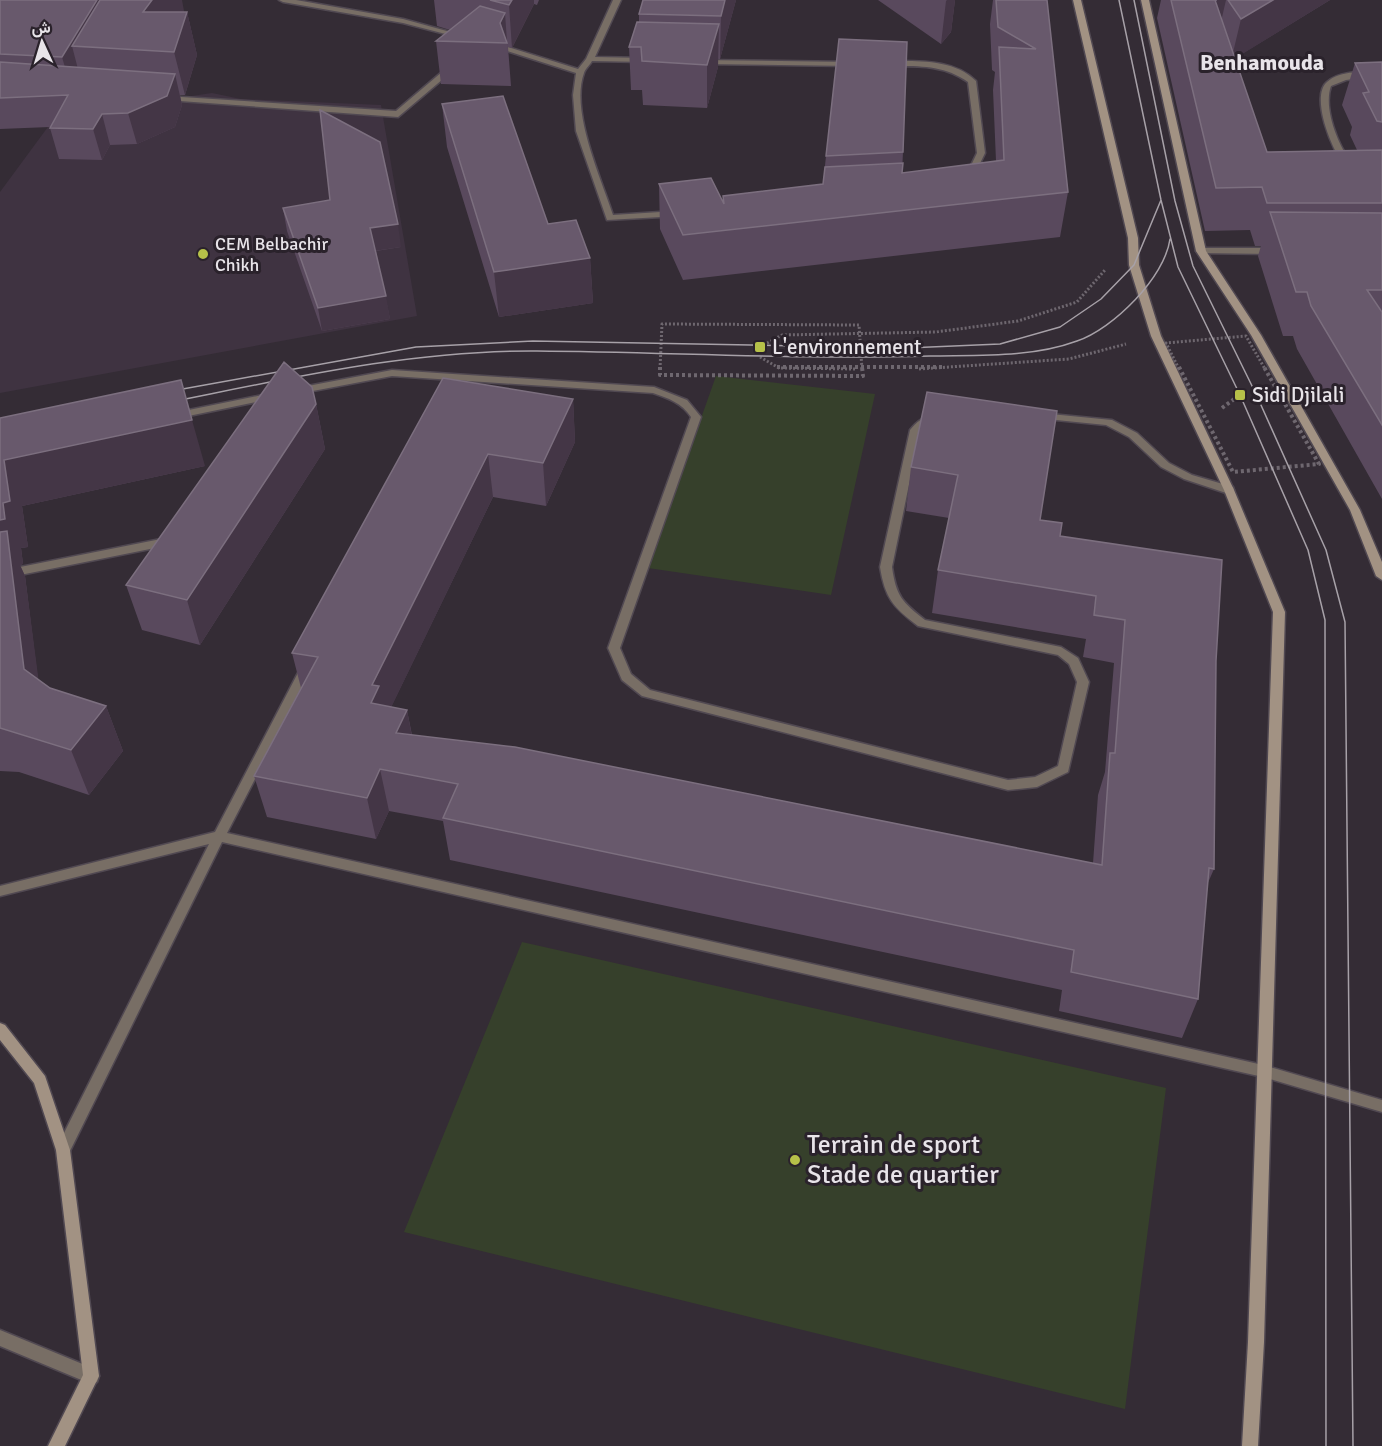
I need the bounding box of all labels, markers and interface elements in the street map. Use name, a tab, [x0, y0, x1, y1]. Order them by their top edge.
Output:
north arrow	[12, 12, 72, 72]
text: ش	[31, 17, 51, 39]
district label: Benhamouda	[1200, 49, 1324, 76]
place label: CEM Belbachir Chikh	[215, 233, 328, 276]
marker: CEM Belbachir Chikh	[196, 247, 210, 261]
place label: L'environnement	[772, 334, 921, 360]
marker: L'environnement	[753, 340, 767, 354]
place label: Sidi Djilali	[1252, 382, 1344, 408]
marker: Sidi Djilali	[1233, 388, 1247, 402]
place label: Terrain de sport Stade de quartier	[807, 1129, 999, 1191]
marker: Terrain de sport Stade de quartier	[788, 1153, 802, 1167]

